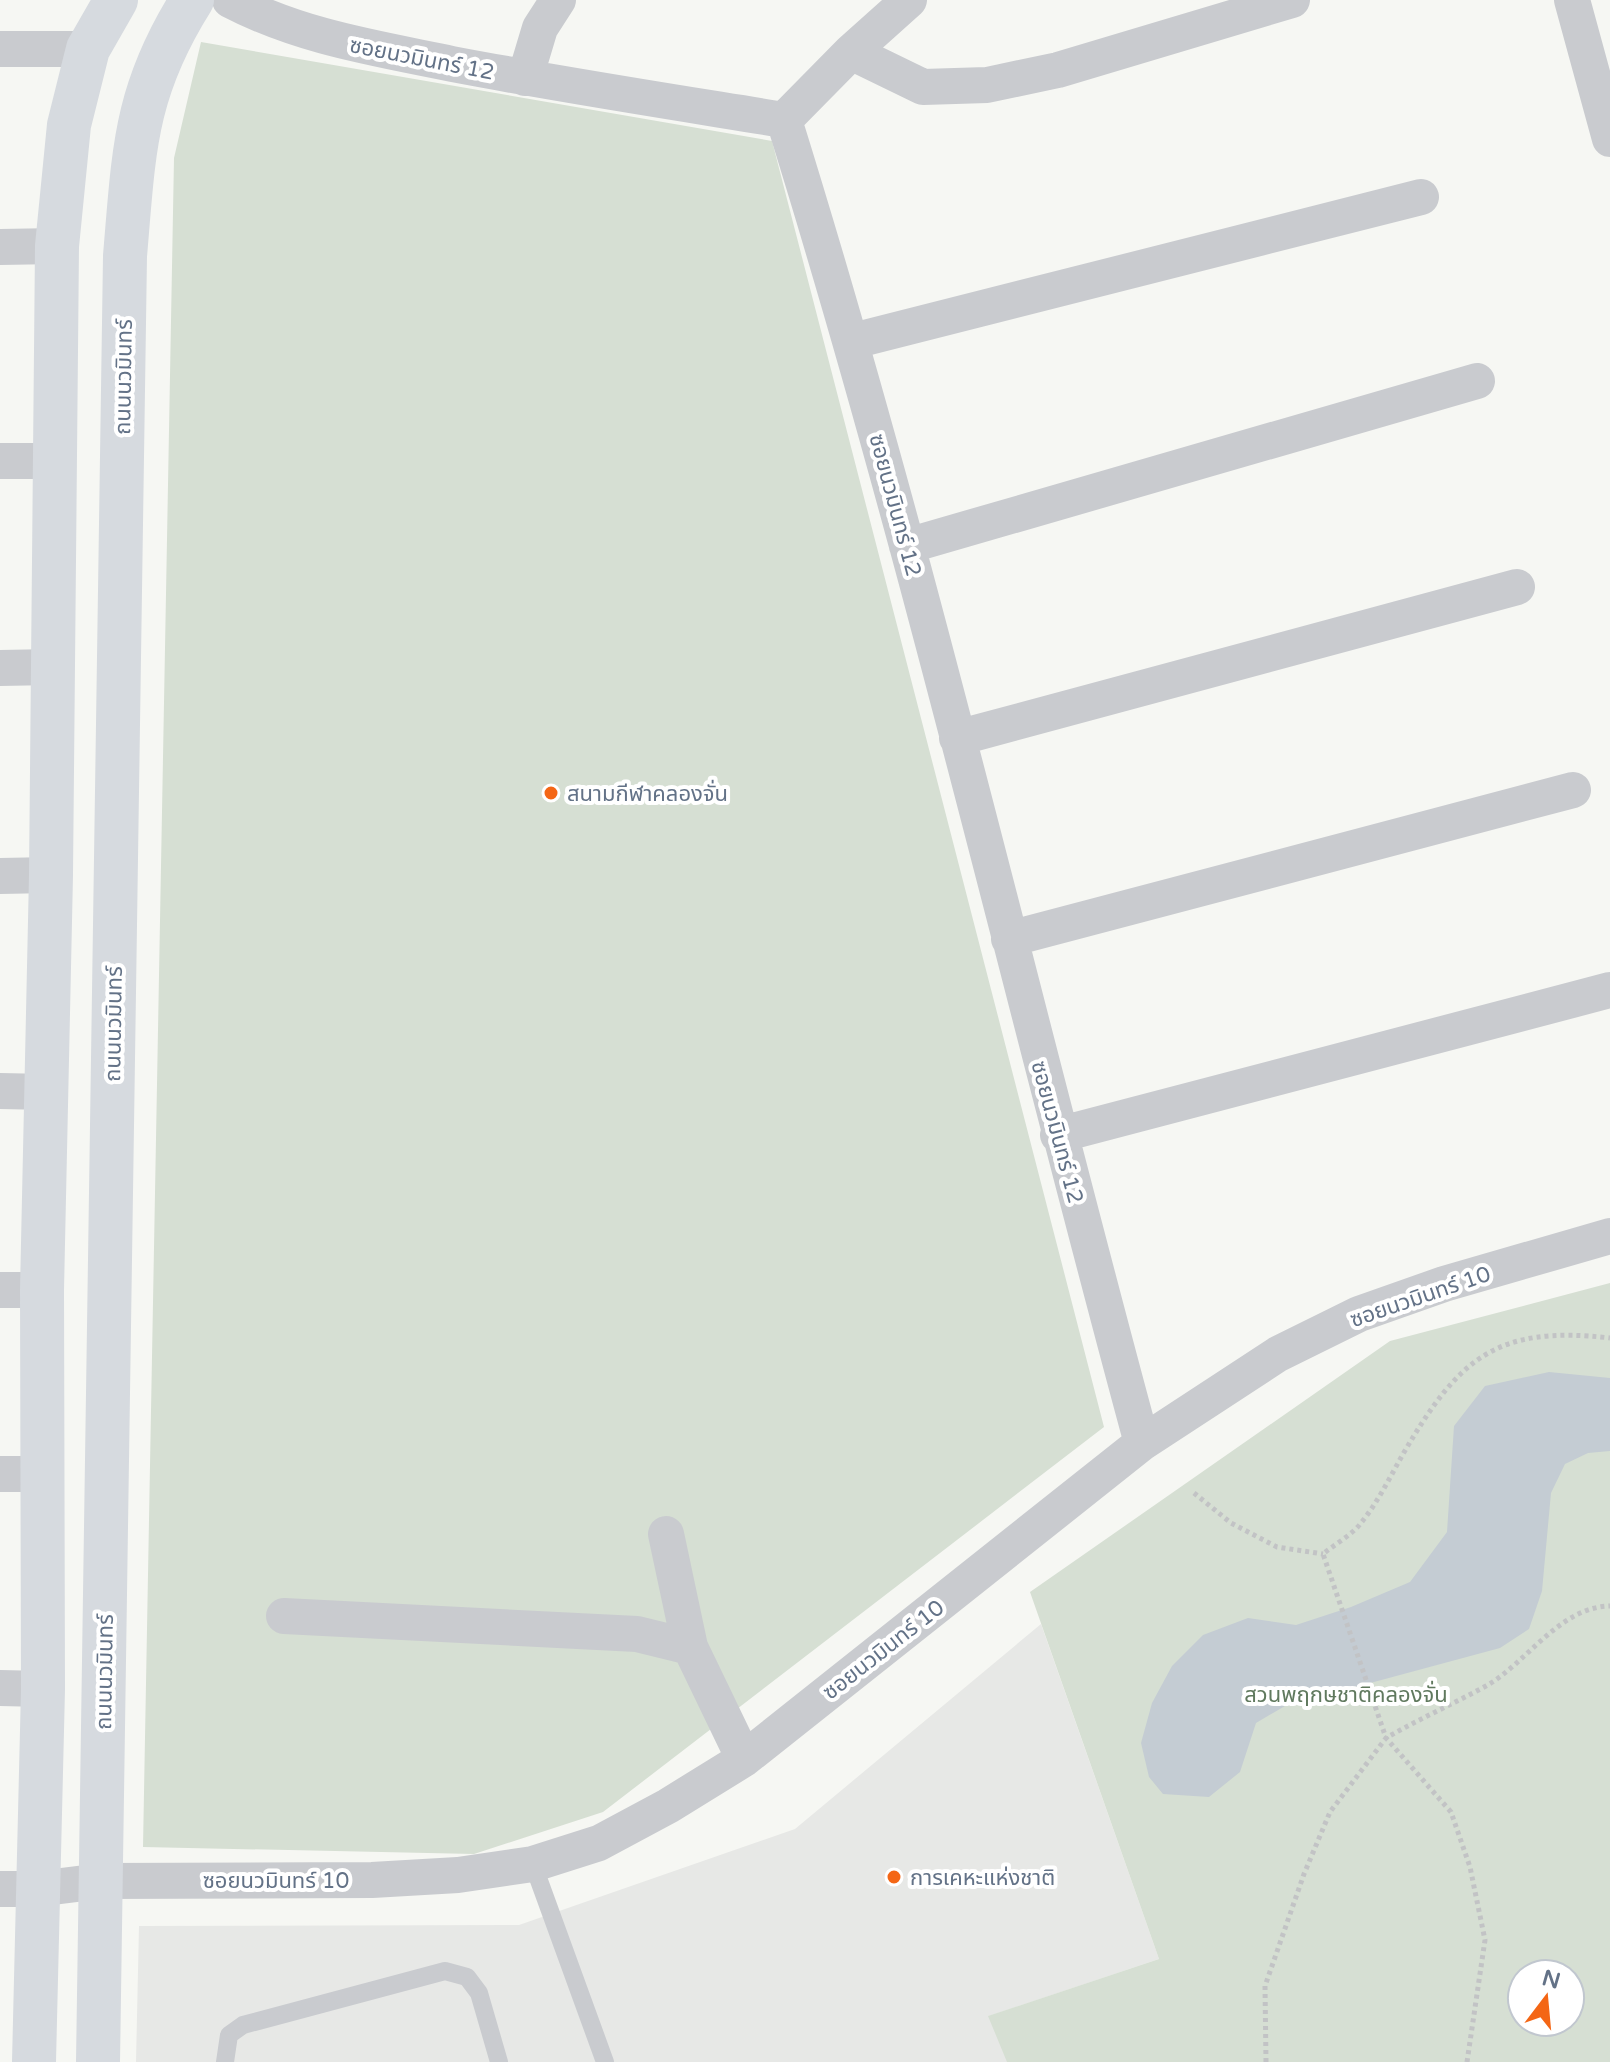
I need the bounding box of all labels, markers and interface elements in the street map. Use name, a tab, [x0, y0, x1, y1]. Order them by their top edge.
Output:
street label: ซอยนวมินทร์ 12	[347, 32, 496, 86]
street label: ถนนนวมินทร์	[110, 318, 138, 435]
street label: ซอยนวมินทร์ 12	[863, 431, 927, 579]
place label: สนามกีฬาคลองจั่น	[567, 779, 728, 807]
marker: สนามกีฬาคลองจั่น	[542, 784, 560, 802]
street label: ถนนนวมินทร์	[100, 965, 128, 1082]
street label: ซอยนวมินทร์ 12	[1025, 1058, 1089, 1206]
street label: ซอยนวมินทร์ 10	[1347, 1261, 1494, 1333]
street label: ซอยนวมินทร์ 10	[818, 1594, 949, 1705]
street label: ถนนนวมินทร์	[91, 1613, 119, 1730]
park label: สวนพฤกษชาติคลองจั่น	[1244, 1680, 1448, 1708]
place label: การเคหะแห่งชาติ	[910, 1865, 1055, 1891]
street label: ซอยนวมินทร์ 10	[203, 1868, 349, 1894]
marker: การเคหะแห่งชาติ	[885, 1868, 903, 1886]
north arrow	[1506, 1958, 1586, 2038]
text: N	[1539, 1965, 1563, 1995]

